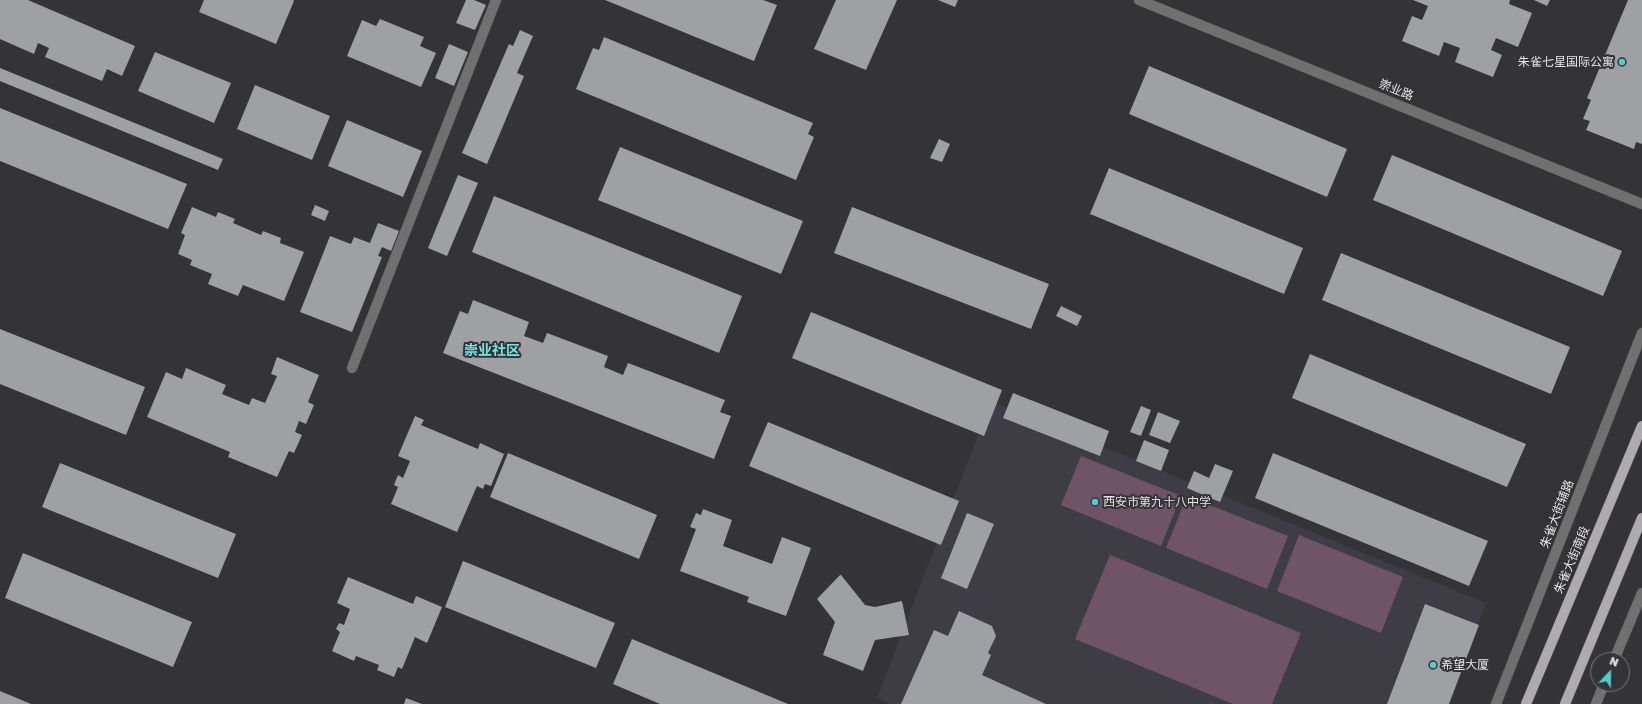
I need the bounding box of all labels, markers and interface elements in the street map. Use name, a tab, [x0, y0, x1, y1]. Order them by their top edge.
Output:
place label: 朱雀七星国际公寓	[1518, 55, 1614, 69]
marker: 朱雀七星国际公寓	[1617, 57, 1627, 67]
street label: 崇业路	[1377, 77, 1415, 103]
district label: 崇业社区	[464, 343, 520, 359]
street label: 朱雀大街辅路	[1537, 478, 1577, 550]
place label: 西安市第九十八中学	[1103, 495, 1211, 509]
marker: 西安市第九十八中学	[1090, 497, 1100, 507]
street label: 朱雀大街南段	[1551, 524, 1593, 596]
north arrow	[1590, 652, 1630, 692]
text: N	[1608, 654, 1621, 669]
place label: 希望大厦	[1441, 658, 1489, 672]
marker: 希望大厦	[1428, 660, 1438, 670]

